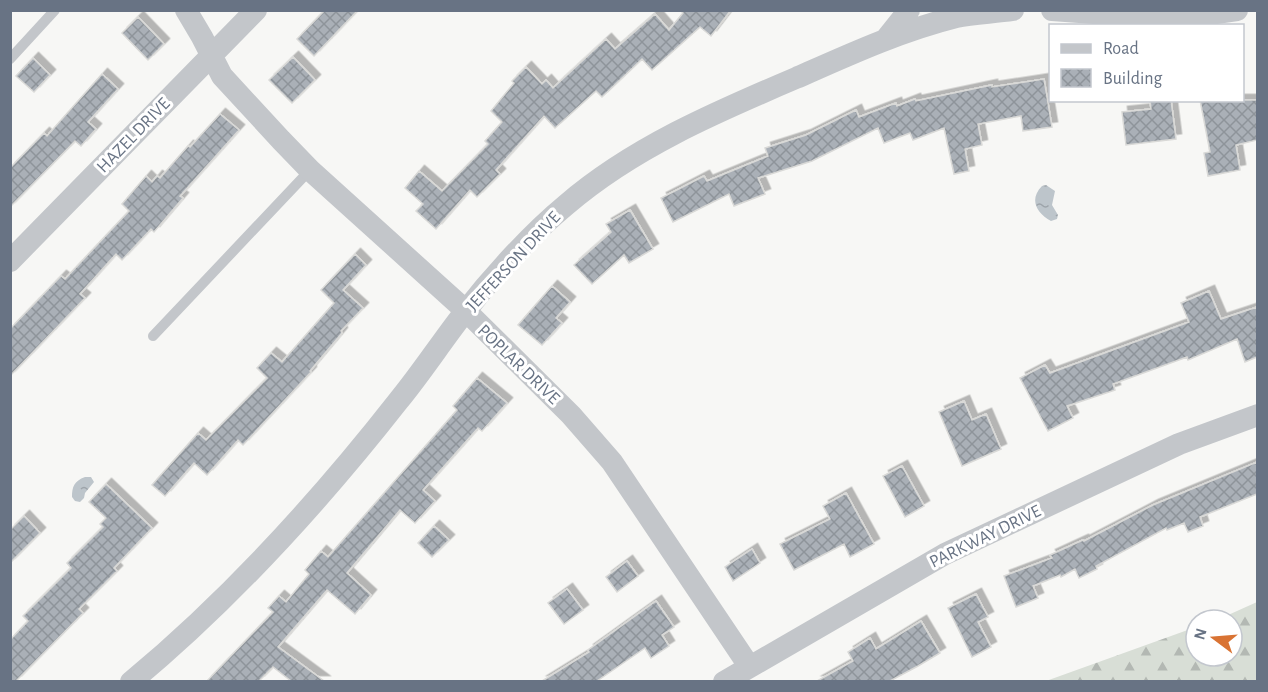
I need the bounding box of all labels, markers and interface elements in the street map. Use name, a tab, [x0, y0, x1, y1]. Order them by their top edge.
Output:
legend	[1049, 24, 1244, 102]
text: Road	[1103, 40, 1139, 58]
text: Building	[1103, 70, 1163, 88]
street label: HAZEL DRIVE	[94, 95, 174, 177]
street label: JEFFERSON DRIVE	[463, 208, 564, 315]
street label: POPLAR DRIVE	[474, 321, 563, 408]
street label: PARKWAY DRIVE	[927, 502, 1044, 572]
north arrow	[1184, 608, 1244, 668]
text: N	[1191, 627, 1210, 642]

